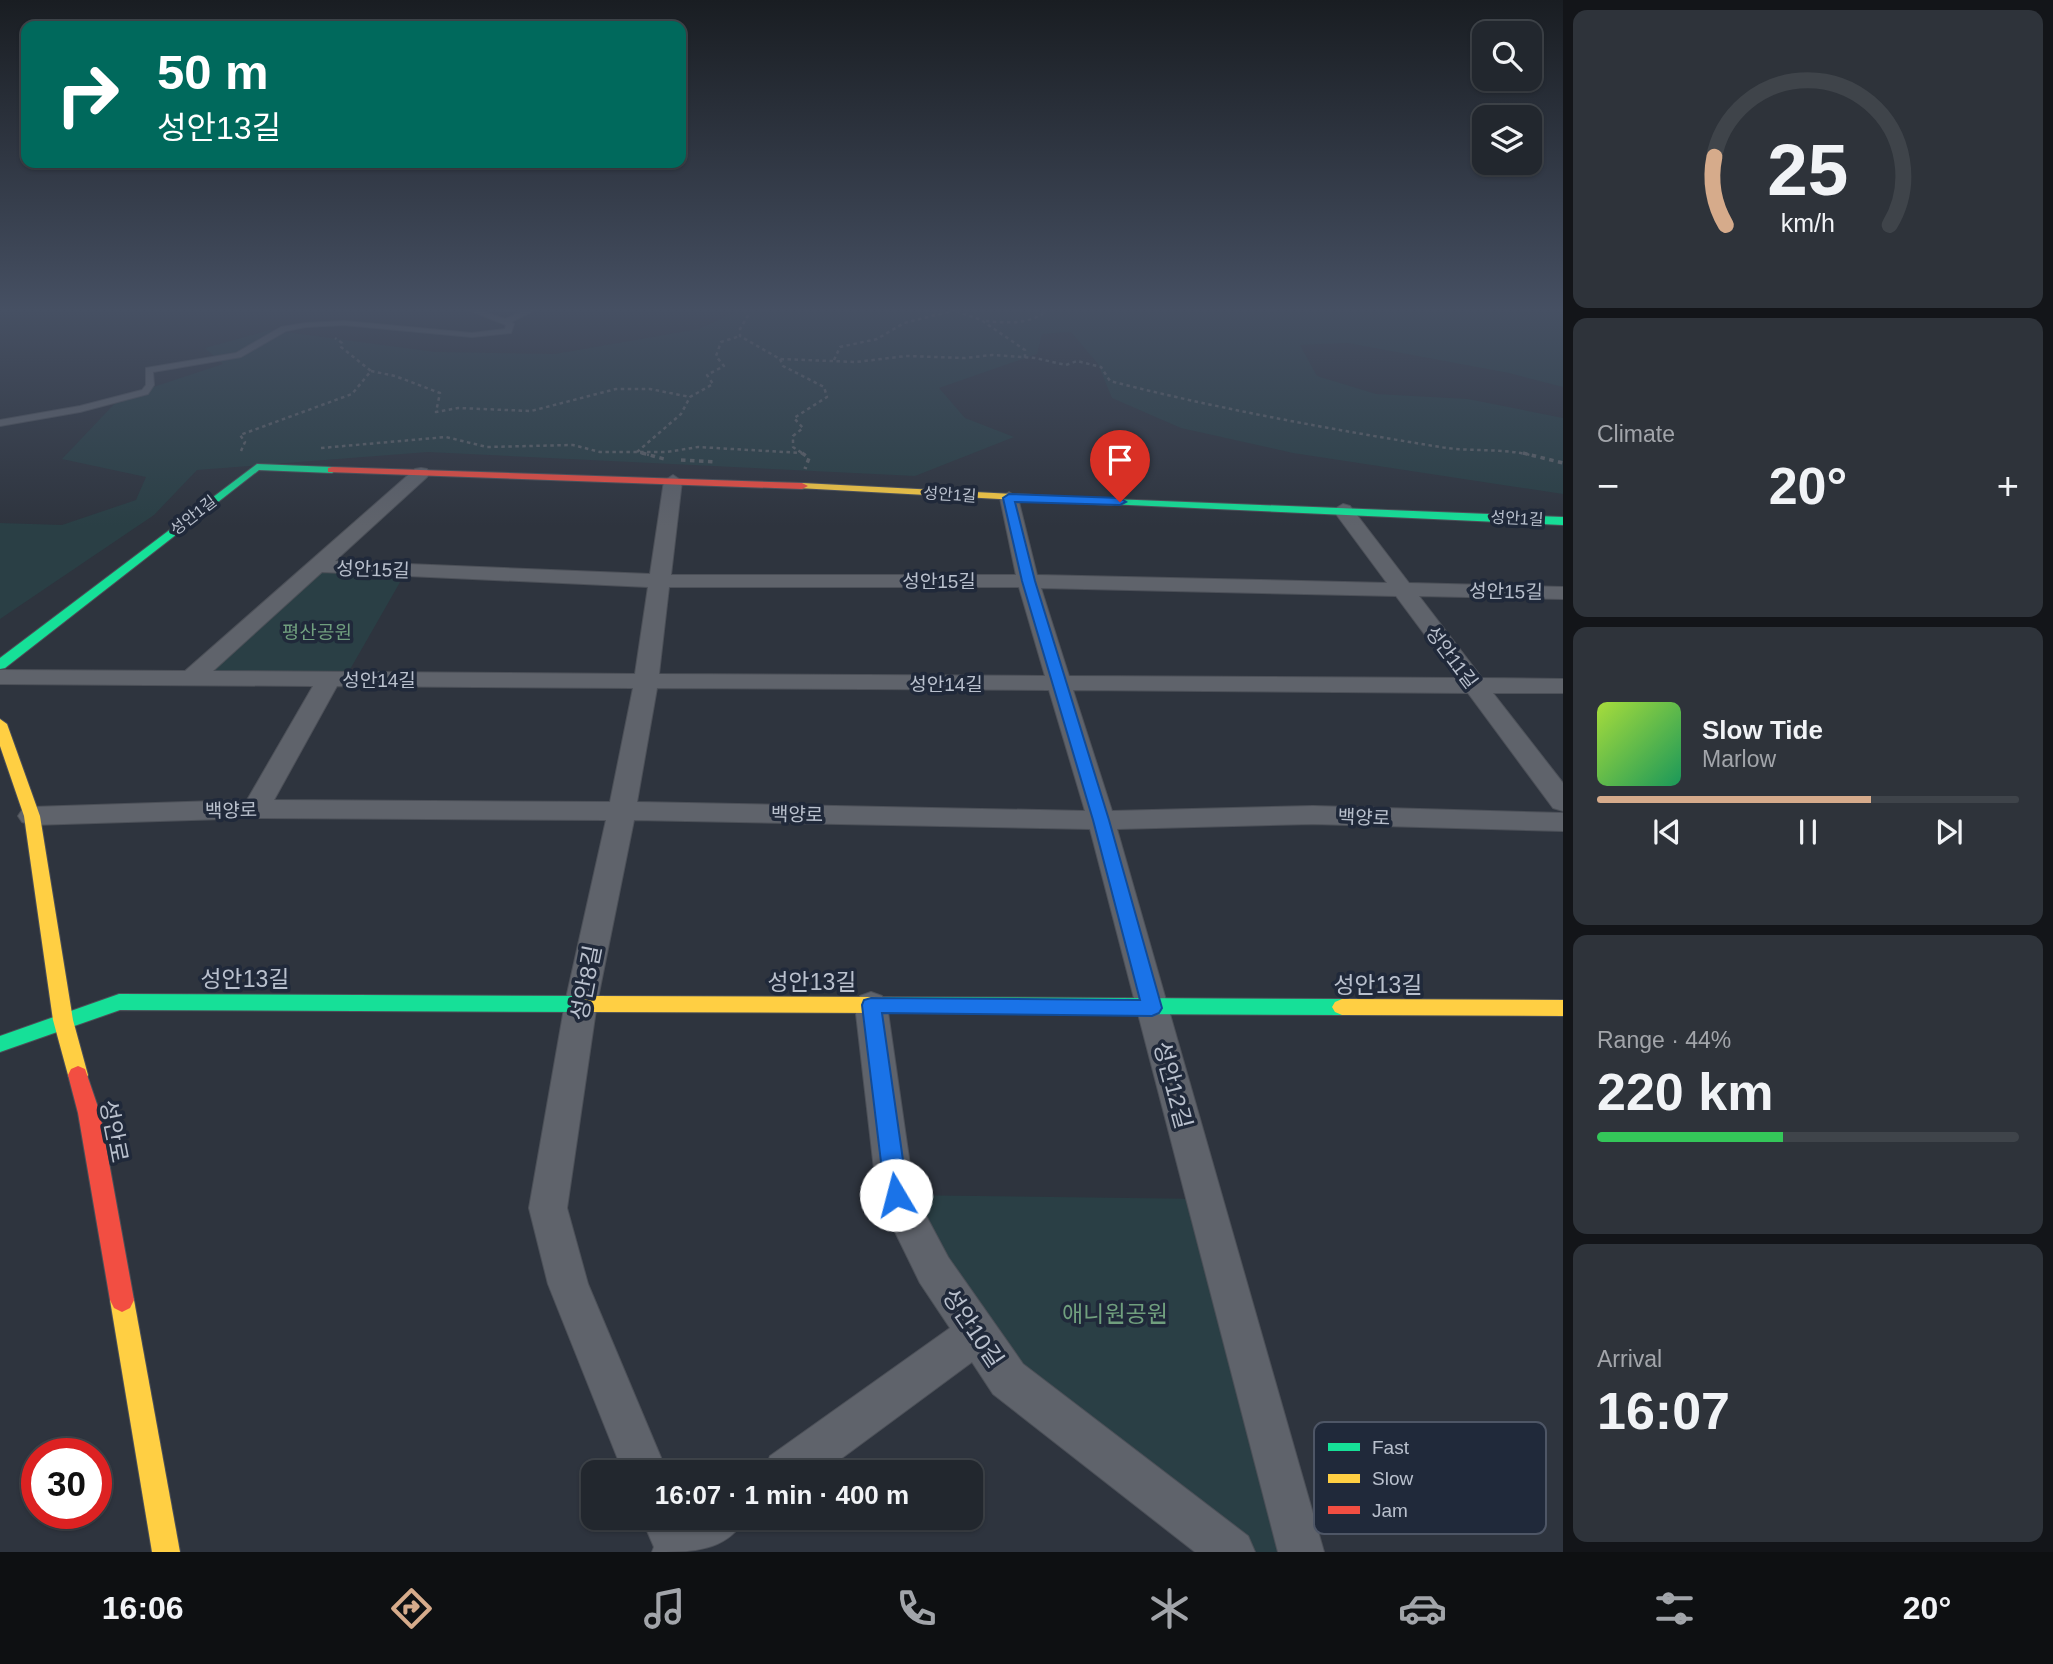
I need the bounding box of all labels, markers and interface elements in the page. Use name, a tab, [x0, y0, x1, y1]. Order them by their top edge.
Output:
map controls	[1472, 21, 1542, 175]
button: search	[1472, 21, 1542, 91]
text: 50 m	[157, 45, 269, 99]
icon: right	[42, 49, 133, 140]
button: layers	[1472, 105, 1542, 175]
text: 성안13길	[157, 110, 281, 146]
text: 25	[1768, 130, 1848, 211]
text: km/h	[1781, 209, 1835, 237]
text: Climate	[1597, 421, 1675, 447]
pin	[1090, 430, 1150, 502]
icon: arrive	[1101, 441, 1139, 479]
text: 20°	[1769, 457, 1847, 515]
text: −	[1597, 465, 1619, 507]
text: +	[1997, 465, 2019, 507]
street label: 성안1길	[923, 484, 977, 505]
street label: 성안1길	[167, 492, 219, 538]
street label: 성안1길	[1490, 509, 1544, 528]
street label: 성안15길	[336, 558, 410, 581]
street label: 성안15길	[902, 571, 976, 592]
street label: 성안15길	[1469, 580, 1543, 603]
park label: 평산공원	[282, 622, 352, 643]
street label: 성안11길	[1421, 622, 1482, 692]
street label: 성안14길	[342, 670, 416, 691]
street label: 성안14길	[909, 674, 983, 695]
text: Slow Tide	[1702, 715, 1823, 745]
text: Marlow	[1702, 746, 1776, 772]
street label: 백양로	[205, 800, 257, 821]
street label: 백양로	[771, 804, 823, 825]
street label: 백양로	[1337, 806, 1391, 829]
icon: previous	[1648, 813, 1686, 851]
icon: pause	[1789, 813, 1827, 851]
icon: next	[1930, 813, 1968, 851]
street label: 성안8길	[566, 943, 606, 1023]
street label: 성안13길	[200, 966, 290, 992]
street label: 성안13길	[767, 969, 857, 995]
street label: 성안13길	[1333, 972, 1423, 998]
text: Range · 44%	[1597, 1027, 1731, 1053]
street label: 성안12길	[1149, 1039, 1197, 1131]
text: 220 km	[1597, 1063, 1773, 1121]
street label: 성안로	[95, 1097, 133, 1165]
position arrow	[859, 1158, 933, 1232]
street label: 성안10길	[937, 1284, 1009, 1372]
park label: 애니원공원	[1062, 1301, 1168, 1327]
text: Arrival	[1597, 1346, 1662, 1372]
text: 16:07	[1597, 1382, 1730, 1440]
legend	[1314, 1422, 1546, 1534]
text: Fast	[1372, 1437, 1410, 1458]
speed limit sign: 30	[21, 1438, 112, 1529]
text: Slow	[1372, 1468, 1413, 1489]
text: 16:07 · 1 min · 400 m	[655, 1480, 909, 1510]
text: Jam	[1372, 1500, 1408, 1521]
icon: directions	[387, 1584, 436, 1633]
icon: music	[640, 1584, 689, 1633]
icon: phone	[892, 1584, 941, 1633]
icon: climate	[1145, 1584, 1194, 1633]
icon: car	[1398, 1584, 1447, 1633]
icon: filters	[1650, 1584, 1699, 1633]
text: 16:06	[102, 1590, 184, 1626]
text: 20°	[1903, 1590, 1951, 1626]

